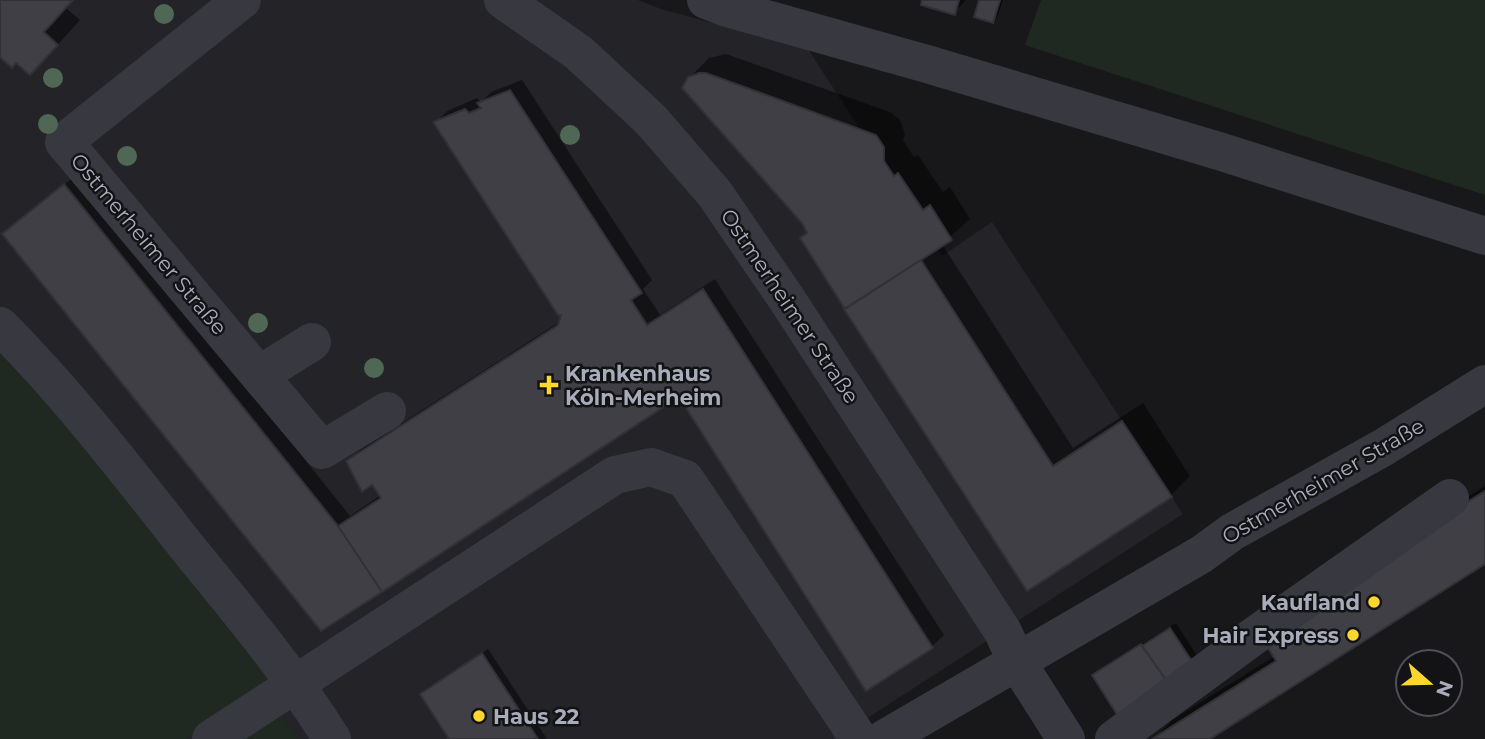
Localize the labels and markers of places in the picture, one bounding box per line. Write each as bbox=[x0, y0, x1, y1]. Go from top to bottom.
place label: Krankenhaus Köln-Merheim bbox=[565, 361, 721, 410]
marker: Krankenhaus Köln-Merheim bbox=[539, 375, 559, 395]
place label: Kaufland bbox=[1261, 590, 1360, 615]
marker: Kaufland bbox=[1366, 594, 1382, 610]
place label: Hair Express bbox=[1202, 623, 1339, 648]
marker: Hair Express bbox=[1345, 627, 1361, 643]
place label: Haus 22 bbox=[493, 704, 579, 729]
marker: Haus 22 bbox=[471, 708, 487, 724]

